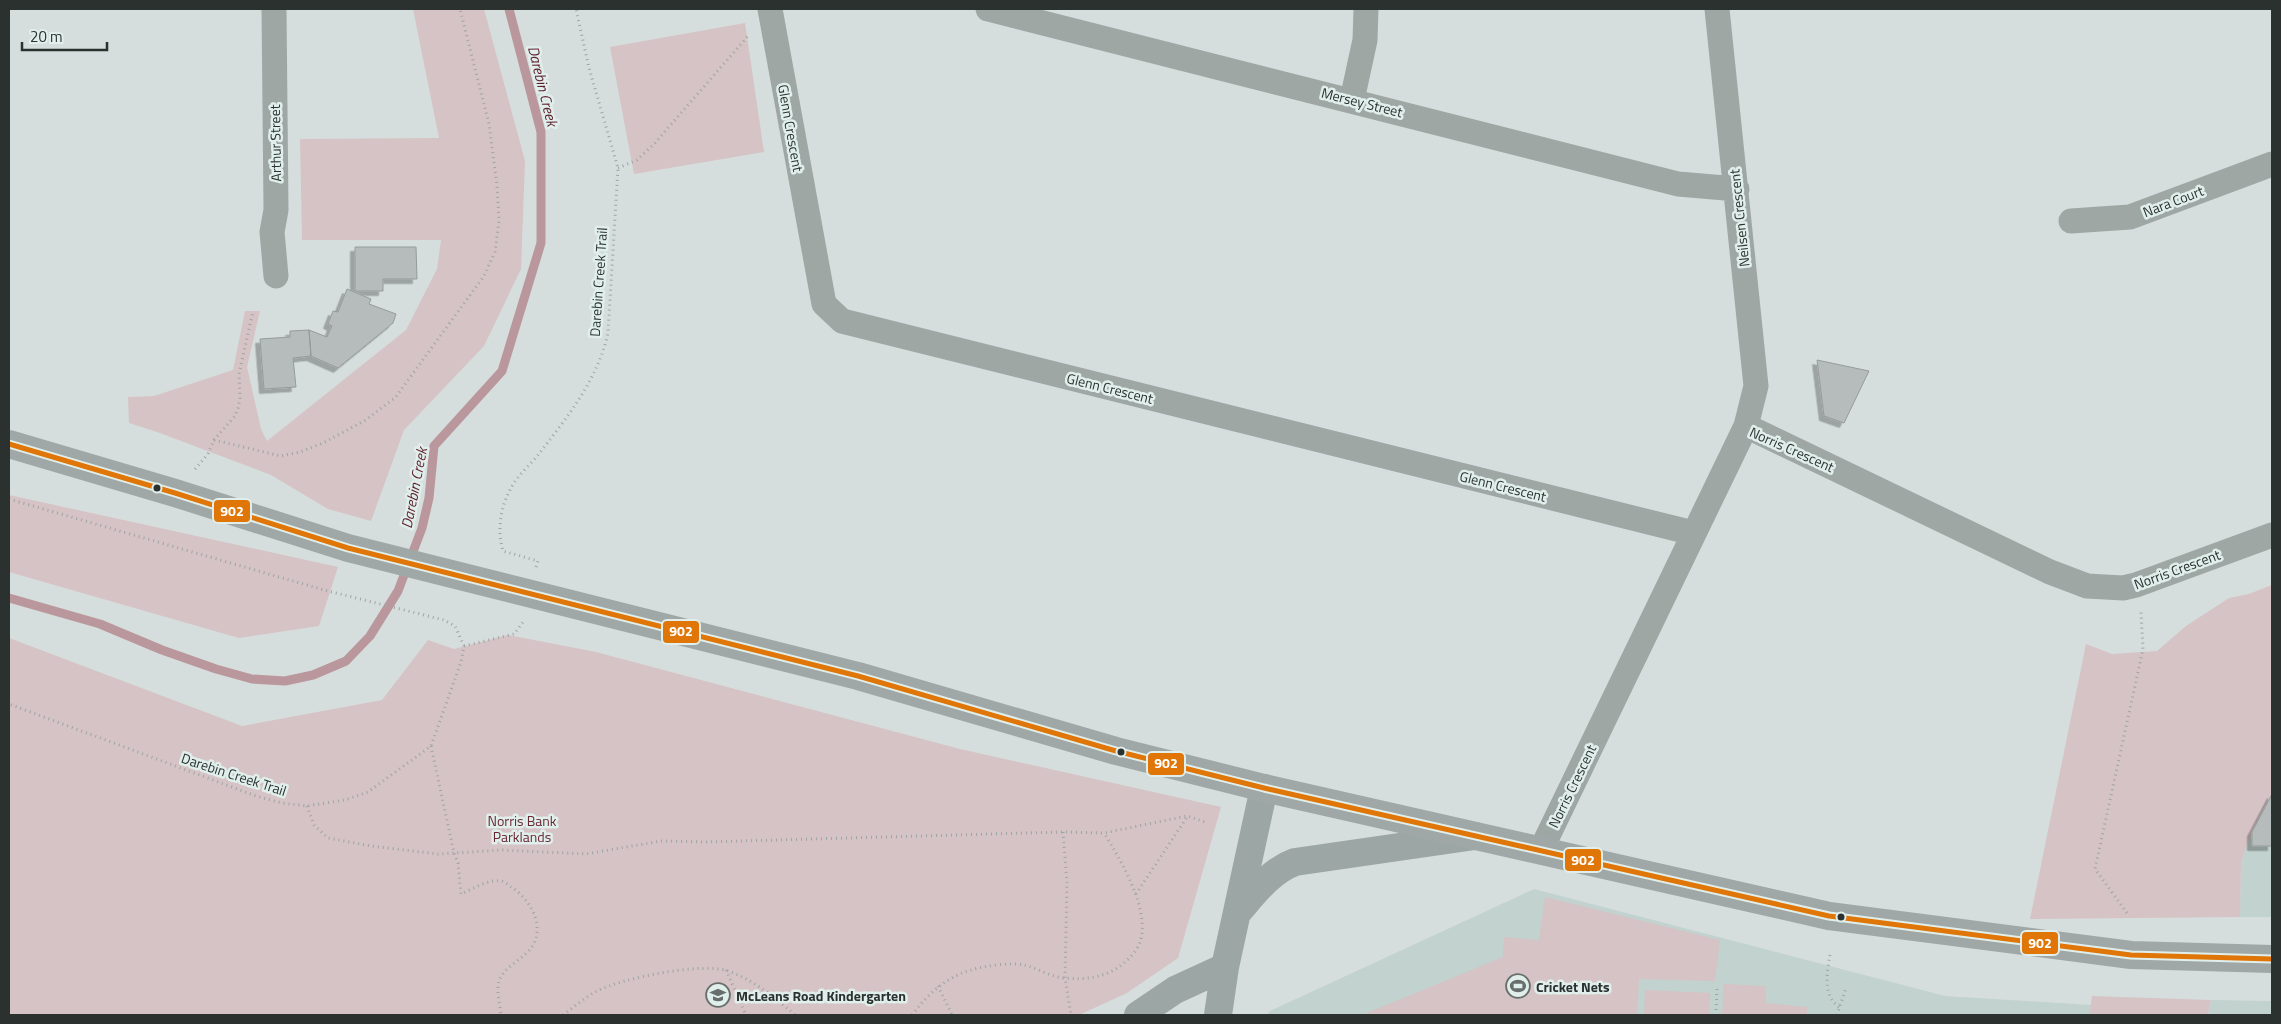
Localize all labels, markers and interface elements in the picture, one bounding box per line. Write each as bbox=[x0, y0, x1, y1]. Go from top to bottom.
scale bar bbox=[22, 20, 108, 52]
text: 20 m bbox=[30, 25, 63, 48]
water label: Darebin Creek bbox=[522, 43, 565, 131]
street label: Mersey Street bbox=[1319, 82, 1405, 122]
street label: Glenn Crescent bbox=[773, 83, 809, 173]
street label: Arthur Street bbox=[264, 104, 286, 182]
street label: Neilsen Crescent bbox=[1723, 168, 1755, 268]
street label: Nara Court bbox=[2140, 180, 2206, 222]
street label: Darebin Creek Trail bbox=[584, 227, 612, 337]
street label: Glenn Crescent bbox=[1065, 367, 1155, 409]
street label: Norris Crescent bbox=[1746, 421, 1838, 477]
water label: Darebin Creek bbox=[395, 443, 434, 530]
street label: Glenn Crescent bbox=[1458, 465, 1548, 507]
unlabelled marker bbox=[152, 483, 162, 493]
line badge: 902 bbox=[213, 499, 251, 523]
text: 902 bbox=[220, 500, 244, 521]
street label: Norris Crescent bbox=[2131, 544, 2223, 594]
line badge: 902 bbox=[662, 620, 700, 644]
text: 902 bbox=[669, 620, 693, 641]
street label: Norris Crescent bbox=[1543, 741, 1601, 831]
street label: Darebin Creek Trail bbox=[179, 747, 289, 801]
unlabelled marker bbox=[1116, 747, 1126, 757]
line badge: 902 bbox=[1147, 752, 1185, 776]
text: 902 bbox=[1154, 752, 1178, 773]
park label: Norris Bank Parklands bbox=[488, 810, 557, 847]
line badge: 902 bbox=[1564, 848, 1602, 872]
text: 902 bbox=[1571, 849, 1595, 870]
unlabelled marker bbox=[1836, 912, 1846, 922]
line badge: 902 bbox=[2021, 931, 2059, 955]
text: 902 bbox=[2028, 932, 2052, 953]
sports icon: Cricket Nets bbox=[1505, 973, 1531, 999]
place label: Cricket Nets bbox=[1536, 976, 1610, 997]
school or university icon: McLeans Road Kindergarten bbox=[705, 982, 731, 1008]
place label: McLeans Road Kindergarten bbox=[736, 985, 906, 1006]

